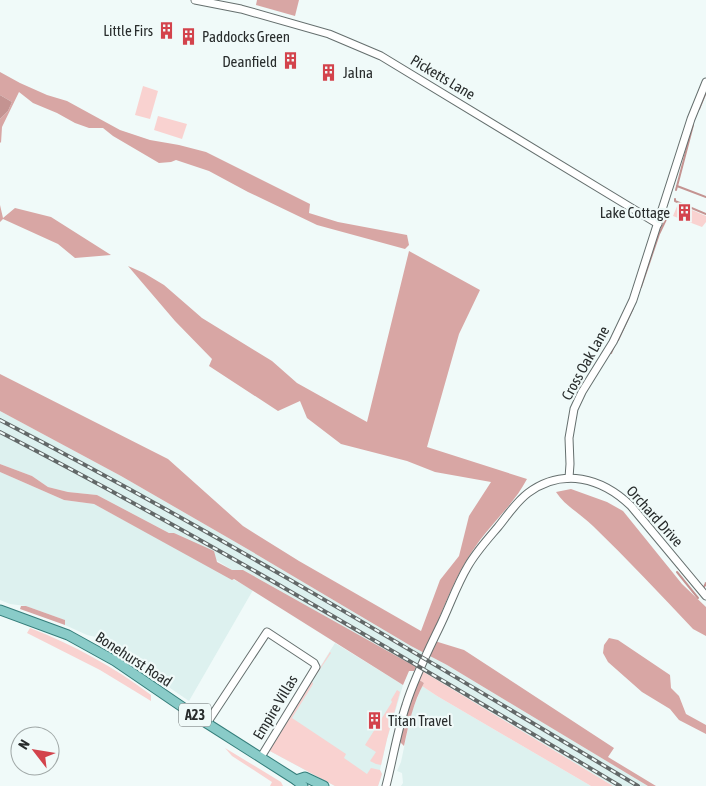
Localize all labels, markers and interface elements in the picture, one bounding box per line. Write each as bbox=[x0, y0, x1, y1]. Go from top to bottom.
building icon: Little Firs bbox=[157, 20, 177, 40]
place label: Little Firs bbox=[103, 22, 153, 39]
building icon: Paddocks Green bbox=[178, 26, 198, 46]
place label: Paddocks Green bbox=[202, 28, 290, 45]
building icon: Deanfield bbox=[281, 51, 301, 71]
street label: Picketts Lane bbox=[408, 51, 478, 103]
place label: Deanfield bbox=[222, 53, 277, 70]
building icon: Jalna bbox=[319, 62, 339, 82]
place label: Jalna bbox=[343, 64, 373, 81]
building icon: Lake Cottage bbox=[674, 202, 694, 222]
place label: Lake Cottage bbox=[600, 204, 670, 221]
street label: Cross Oak Lane bbox=[558, 323, 612, 403]
street label: Orchard Drive bbox=[623, 482, 687, 550]
street label: Bonehurst Road bbox=[93, 628, 175, 690]
street label: Empire Villas bbox=[249, 672, 301, 742]
road number: A23 bbox=[179, 704, 211, 726]
building icon: Titan Travel bbox=[364, 710, 384, 730]
place label: Titan Travel bbox=[388, 712, 452, 729]
north arrow bbox=[10, 726, 60, 776]
text: N bbox=[15, 737, 33, 752]

